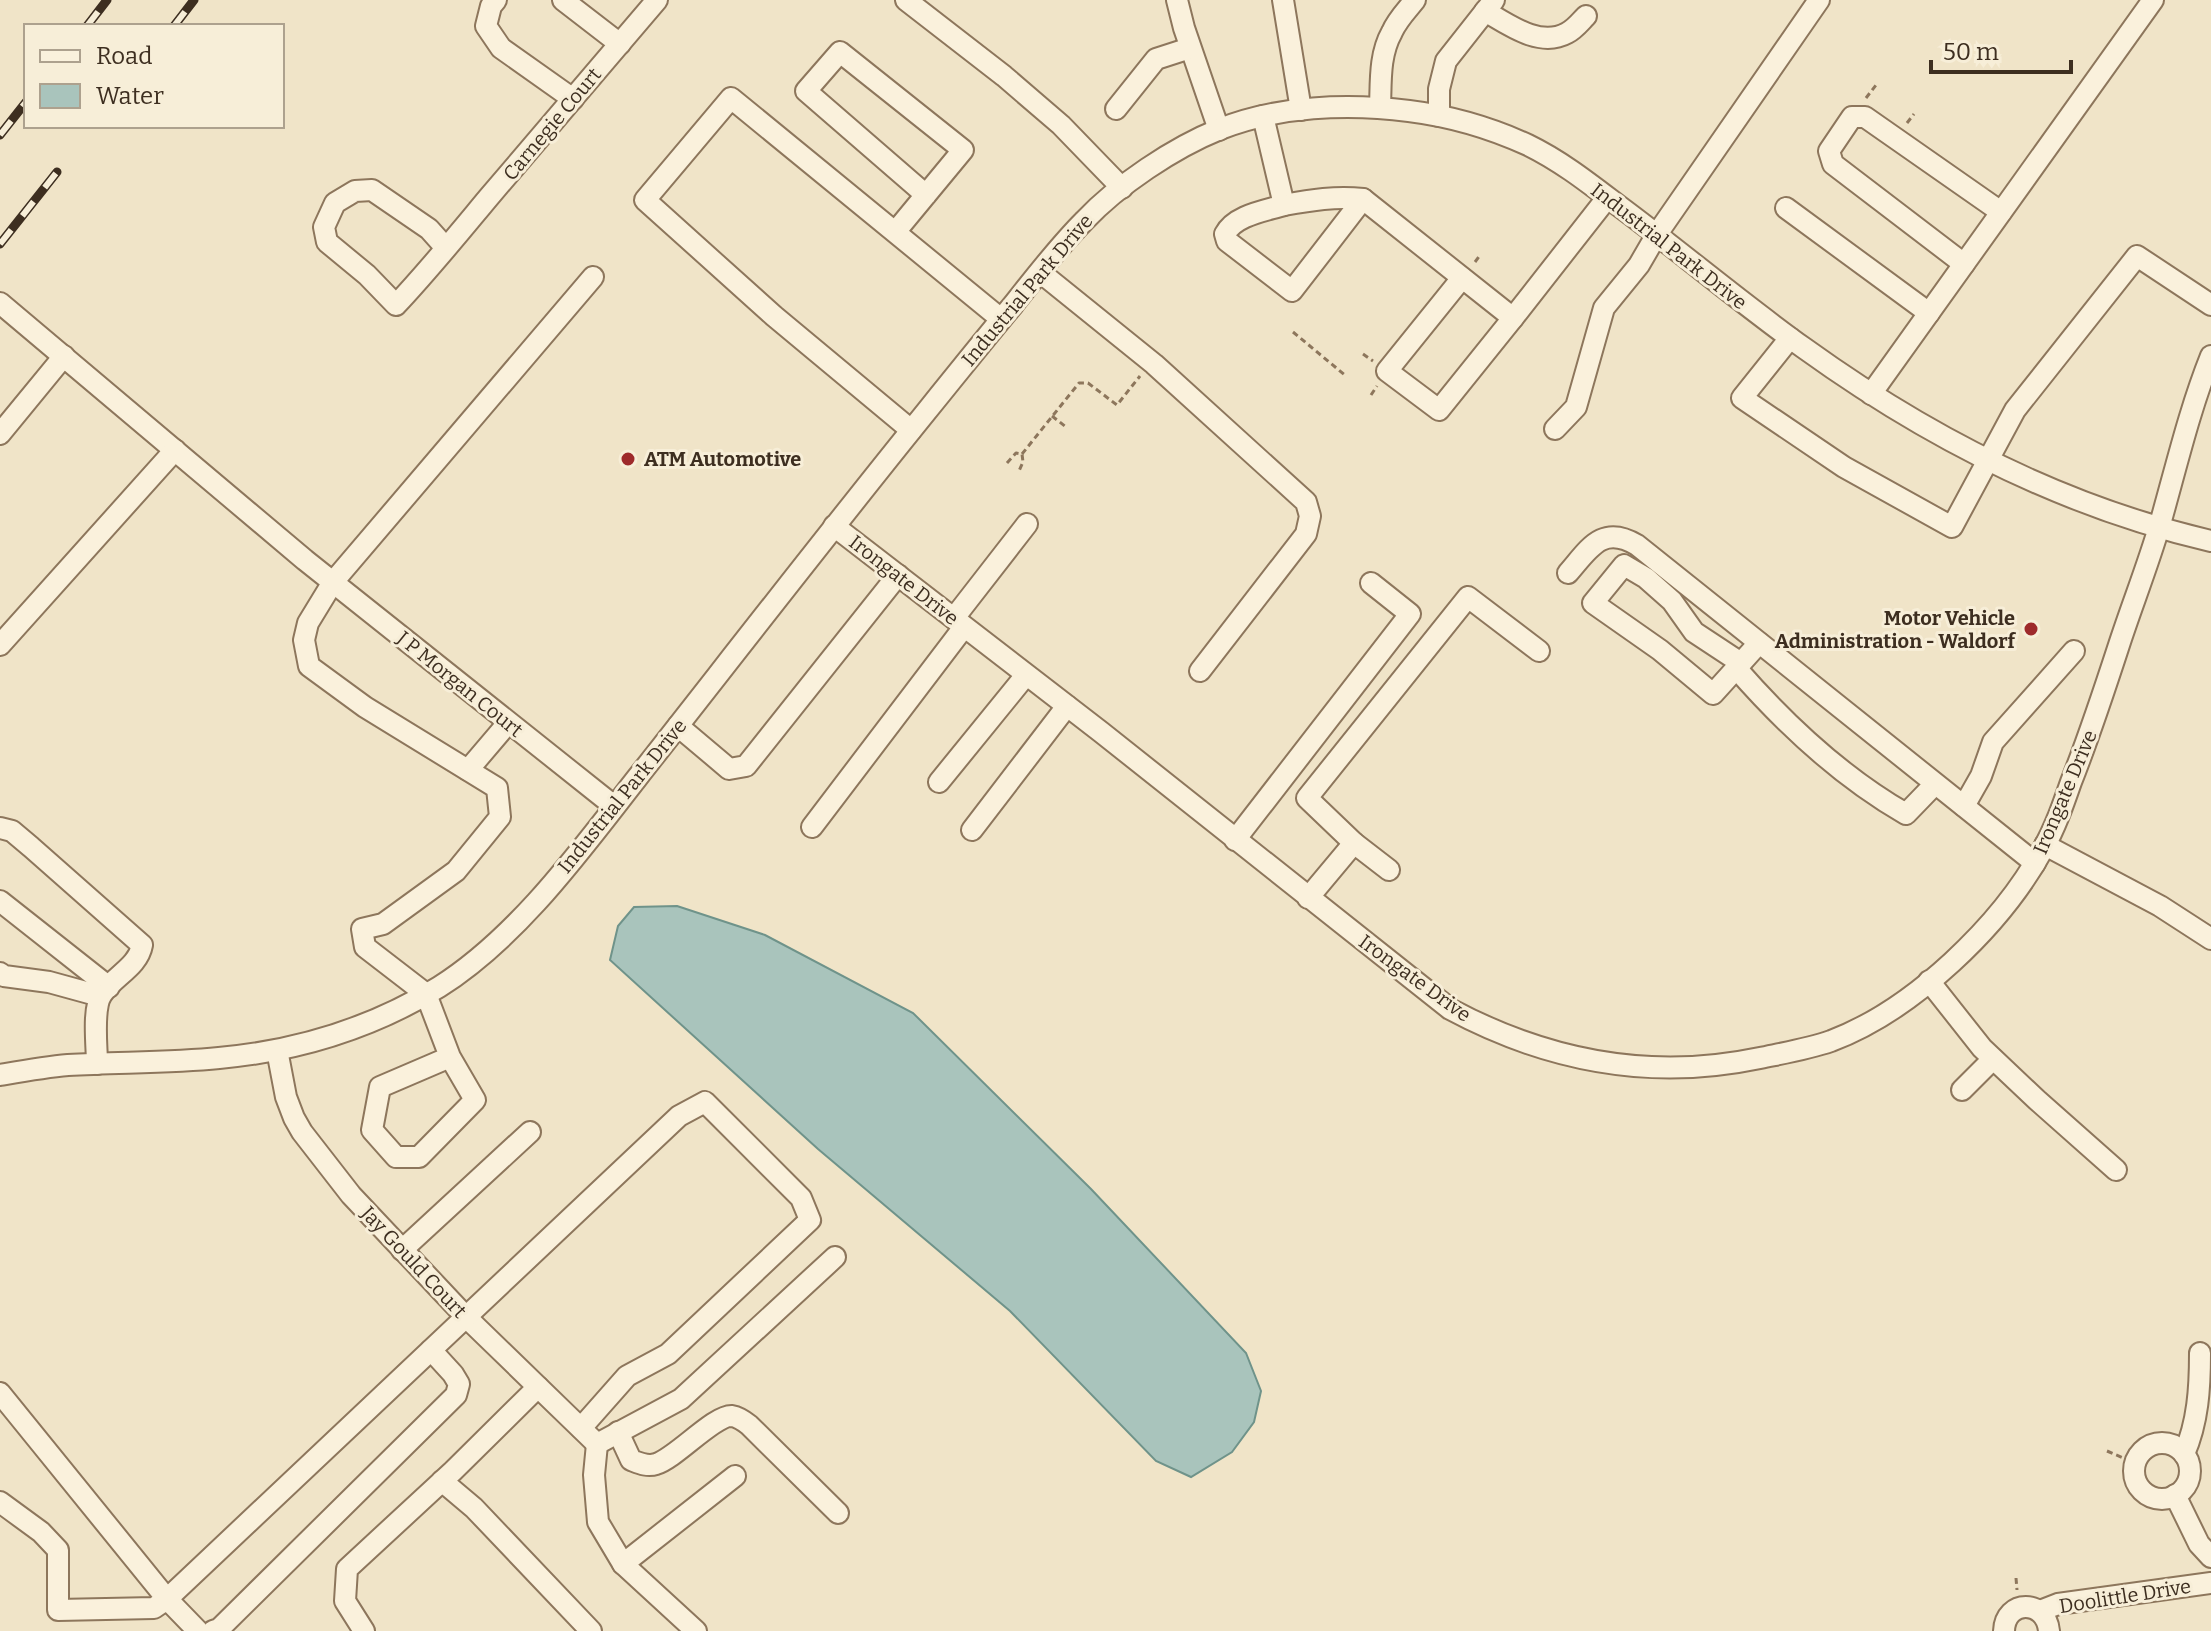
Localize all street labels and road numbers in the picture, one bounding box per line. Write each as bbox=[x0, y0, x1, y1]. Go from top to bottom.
street label: Carnegie Court bbox=[498, 63, 606, 185]
street label: Industrial Park Drive bbox=[1586, 178, 1752, 314]
street label: Industrial Park Drive bbox=[956, 209, 1098, 371]
street label: Irongate Drive bbox=[844, 530, 964, 630]
street label: J P Morgan Court bbox=[391, 625, 528, 742]
street label: Industrial Park Drive bbox=[553, 714, 691, 878]
street label: Irongate Drive bbox=[2028, 726, 2102, 858]
street label: Irongate Drive bbox=[1354, 929, 1476, 1027]
street label: Jay Gould Court bbox=[356, 1201, 472, 1323]
street label: Doolittle Drive bbox=[2057, 1574, 2193, 1618]

